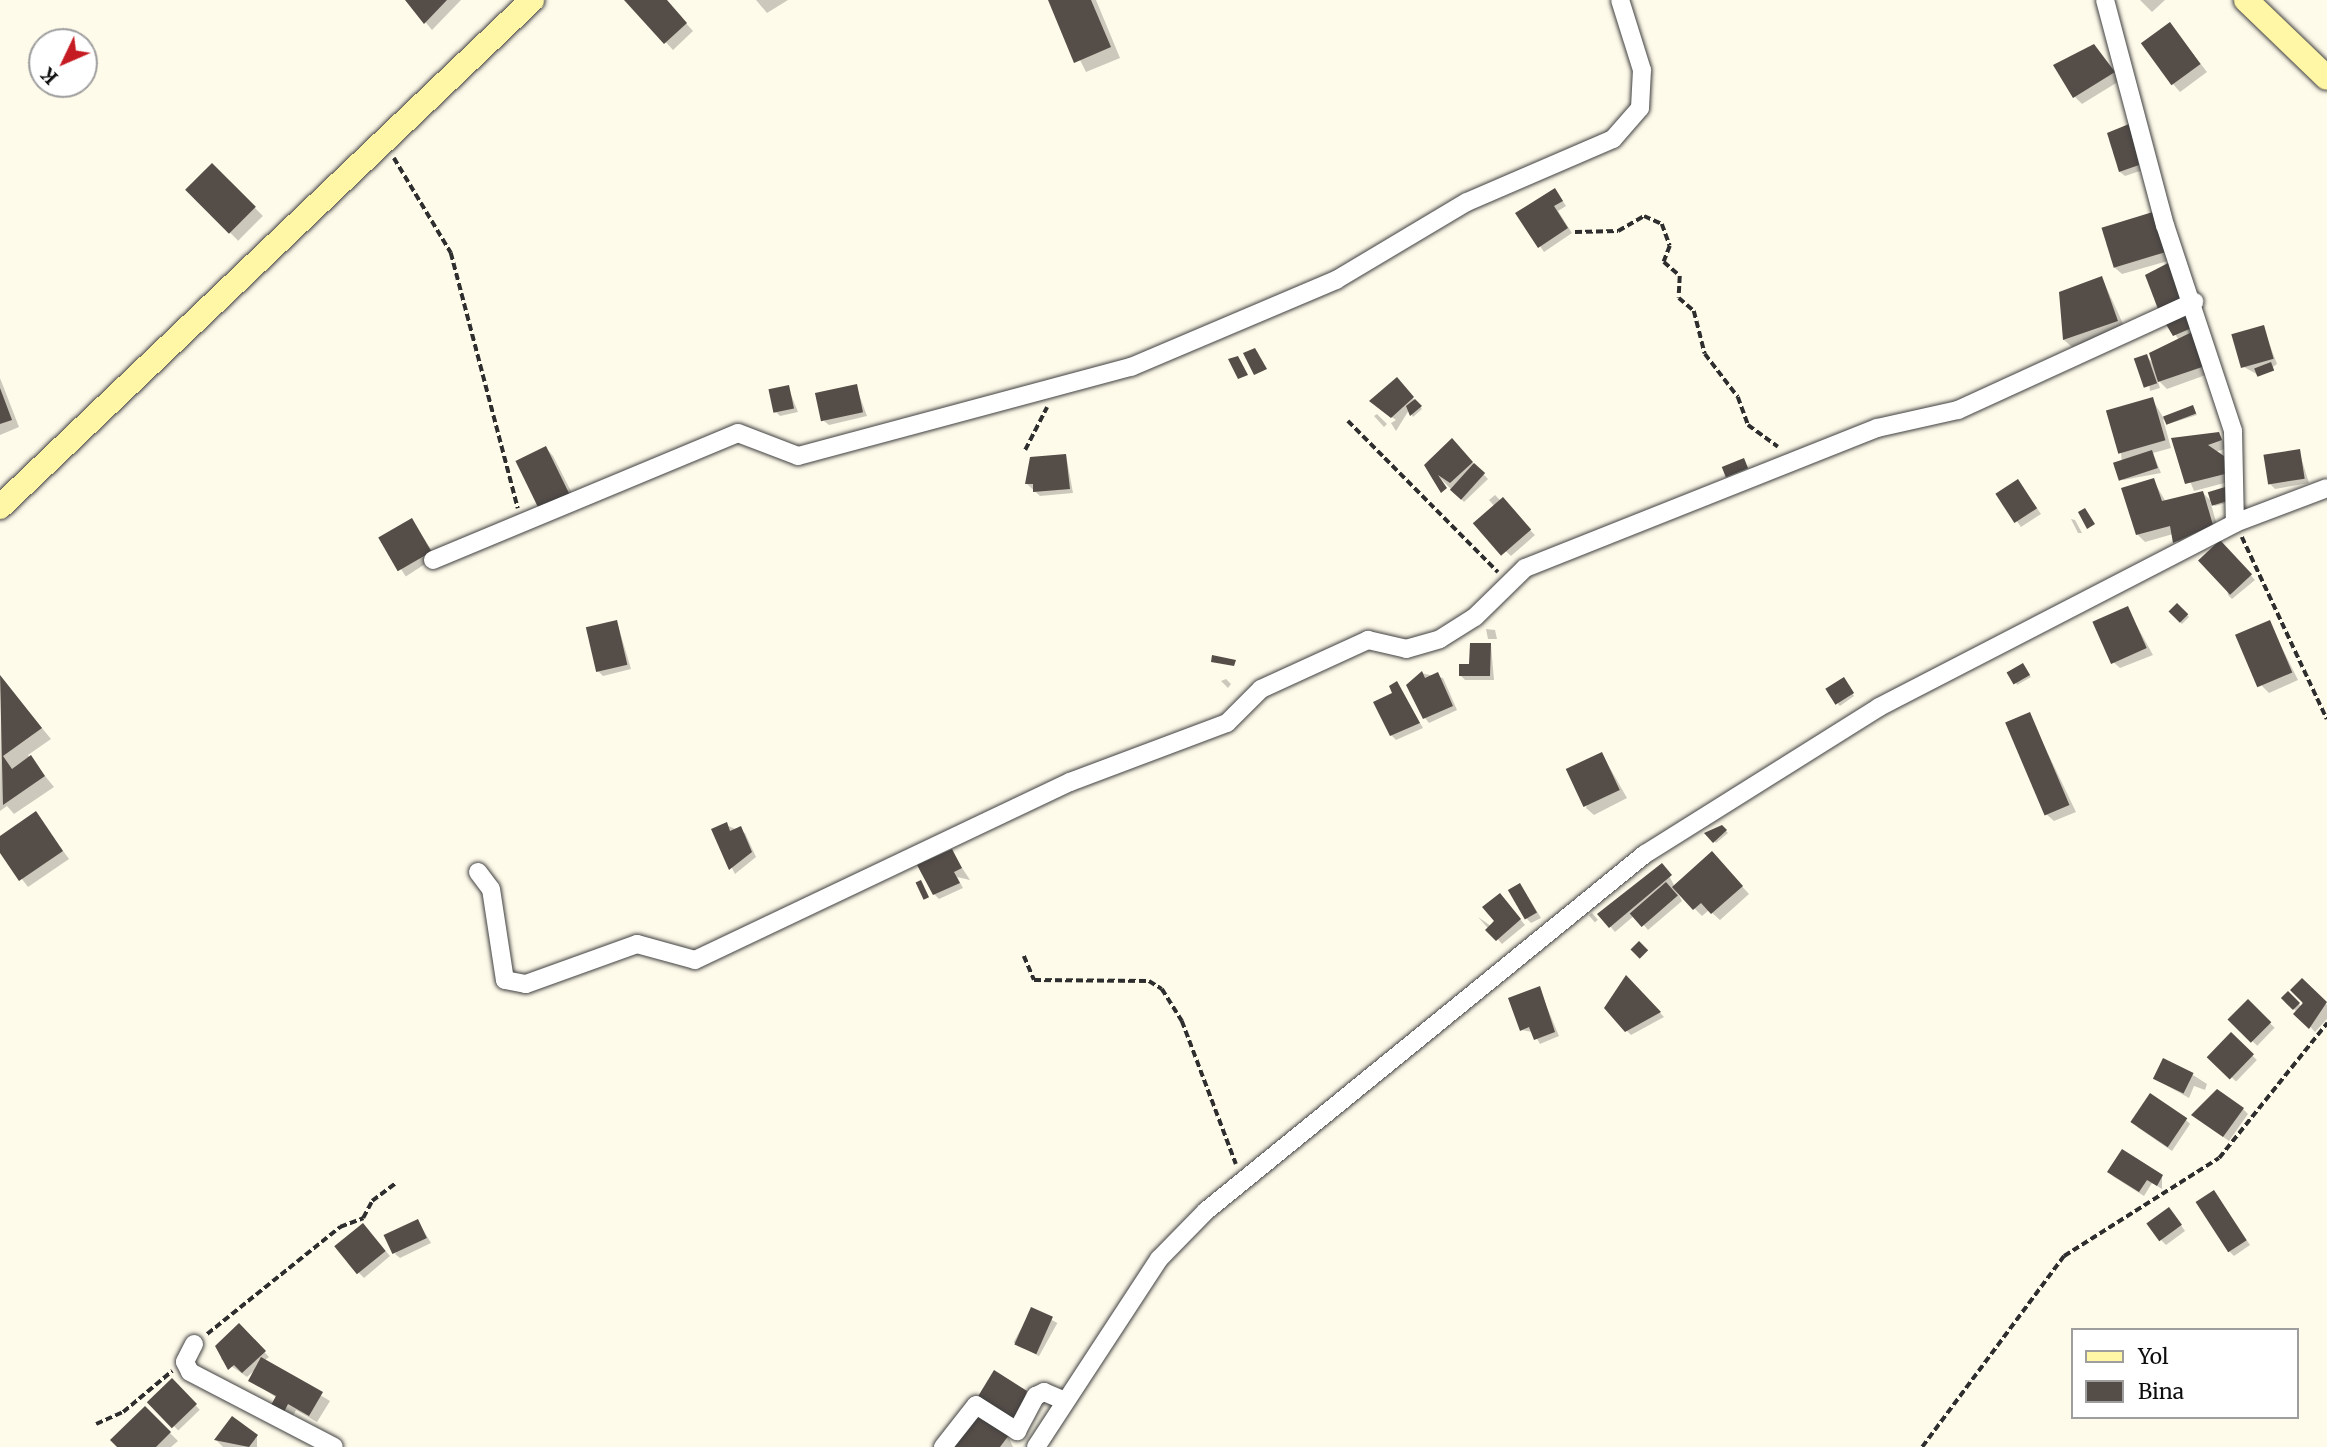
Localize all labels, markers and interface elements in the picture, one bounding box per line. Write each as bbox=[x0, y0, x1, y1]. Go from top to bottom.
north arrow bbox=[28, 28, 98, 98]
text: K bbox=[36, 63, 63, 90]
legend bbox=[2072, 1328, 2299, 1419]
text: Yol bbox=[2138, 1343, 2168, 1370]
text: Bina bbox=[2138, 1378, 2184, 1405]

